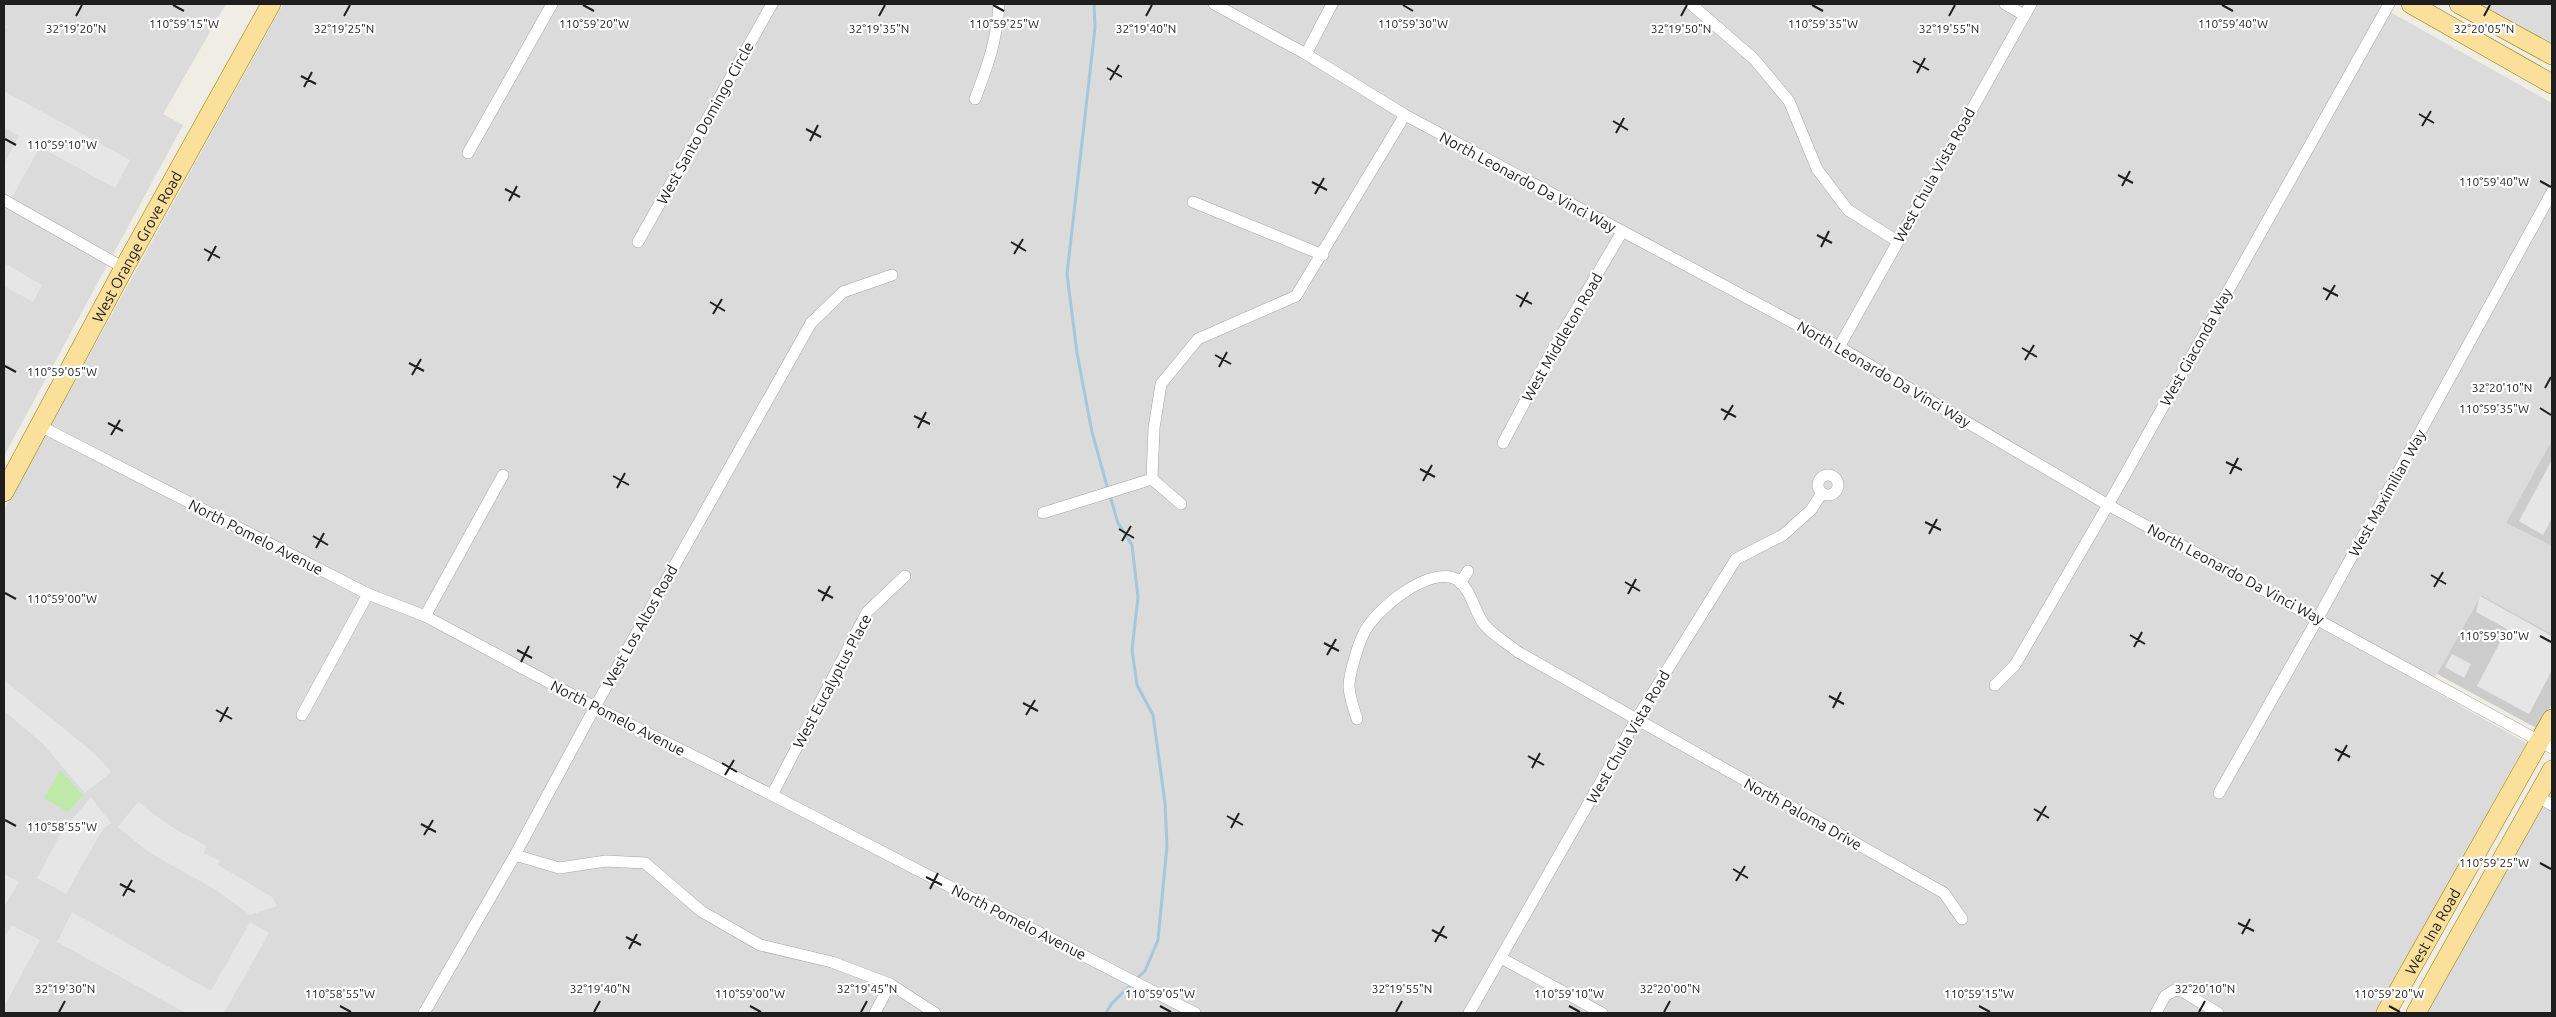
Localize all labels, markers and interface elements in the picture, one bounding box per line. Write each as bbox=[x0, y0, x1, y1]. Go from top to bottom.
text: 110°59'15"W bbox=[149, 17, 219, 30]
text: 110°59'20"W bbox=[559, 17, 629, 30]
text: 110°59'25"W bbox=[969, 17, 1039, 30]
text: 110°59'30"W bbox=[1378, 17, 1448, 30]
text: 110°59'35"W bbox=[1788, 17, 1858, 30]
text: 110°59'40"W bbox=[2198, 17, 2268, 30]
text: 32°19'20"N bbox=[46, 22, 106, 35]
text: 32°19'25"N bbox=[314, 22, 374, 35]
text: 32°19'35"N bbox=[849, 22, 909, 35]
text: 32°19'40"N bbox=[1116, 22, 1176, 35]
text: 32°19'50"N bbox=[1651, 22, 1711, 35]
text: 32°19'55"N bbox=[1919, 22, 1979, 35]
text: 32°20'05"N bbox=[2454, 22, 2514, 35]
street label: West Santo Domingo Circle bbox=[653, 39, 757, 207]
street label: West Chula Vista Road bbox=[1890, 105, 1978, 245]
street label: North Leonardo Da Vinci Way bbox=[1437, 128, 1619, 236]
text: 110°59'10"W bbox=[27, 138, 97, 151]
street label: West Orange Grove Road bbox=[88, 168, 185, 325]
text: 110°59'40"W bbox=[2459, 175, 2529, 188]
street label: West Middleton Road bbox=[1518, 270, 1606, 404]
street label: West Giaconda Way bbox=[2157, 285, 2235, 409]
street label: North Leonardo Da Vinci Way bbox=[1794, 317, 1974, 431]
text: 110°59'05"W bbox=[27, 365, 97, 378]
text: 32°20'10"N bbox=[2472, 381, 2532, 394]
text: 110°59'35"W bbox=[2459, 402, 2529, 415]
street label: West Maximilian Way bbox=[2345, 427, 2429, 559]
street label: North Pomelo Avenue bbox=[186, 496, 326, 578]
street label: North Leonardo Da Vinci Way bbox=[2145, 520, 2327, 628]
street label: West Los Altos Road bbox=[599, 562, 681, 690]
text: 110°59'00"W bbox=[27, 592, 97, 605]
street label: West Eucalyptus Place bbox=[789, 611, 875, 751]
text: 110°59'30"W bbox=[2459, 629, 2529, 642]
street label: West Chula Vista Road bbox=[1583, 667, 1673, 807]
street label: North Pomelo Avenue bbox=[548, 677, 688, 759]
street label: North Paloma Drive bbox=[1741, 775, 1865, 853]
text: 110°58'55"W bbox=[27, 820, 97, 833]
text: 110°59'25"W bbox=[2459, 856, 2529, 869]
street label: North Pomelo Avenue bbox=[949, 881, 1089, 963]
street label: West Ina Road bbox=[2401, 885, 2463, 977]
text: 32°19'30"N bbox=[35, 982, 95, 995]
text: 32°19'40"N bbox=[570, 982, 630, 995]
text: 32°19'45"N bbox=[837, 982, 897, 995]
text: 32°19'55"N bbox=[1372, 982, 1432, 995]
text: 32°20'00"N bbox=[1640, 982, 1700, 995]
text: 32°20'10"N bbox=[2175, 982, 2235, 995]
text: 110°58'55"W bbox=[305, 987, 375, 1000]
text: 110°59'00"W bbox=[715, 987, 785, 1000]
text: 110°59'05"W bbox=[1125, 987, 1195, 1000]
text: 110°59'10"W bbox=[1534, 987, 1604, 1000]
text: 110°59'15"W bbox=[1944, 987, 2014, 1000]
text: 110°59'20"W bbox=[2354, 987, 2424, 1000]

